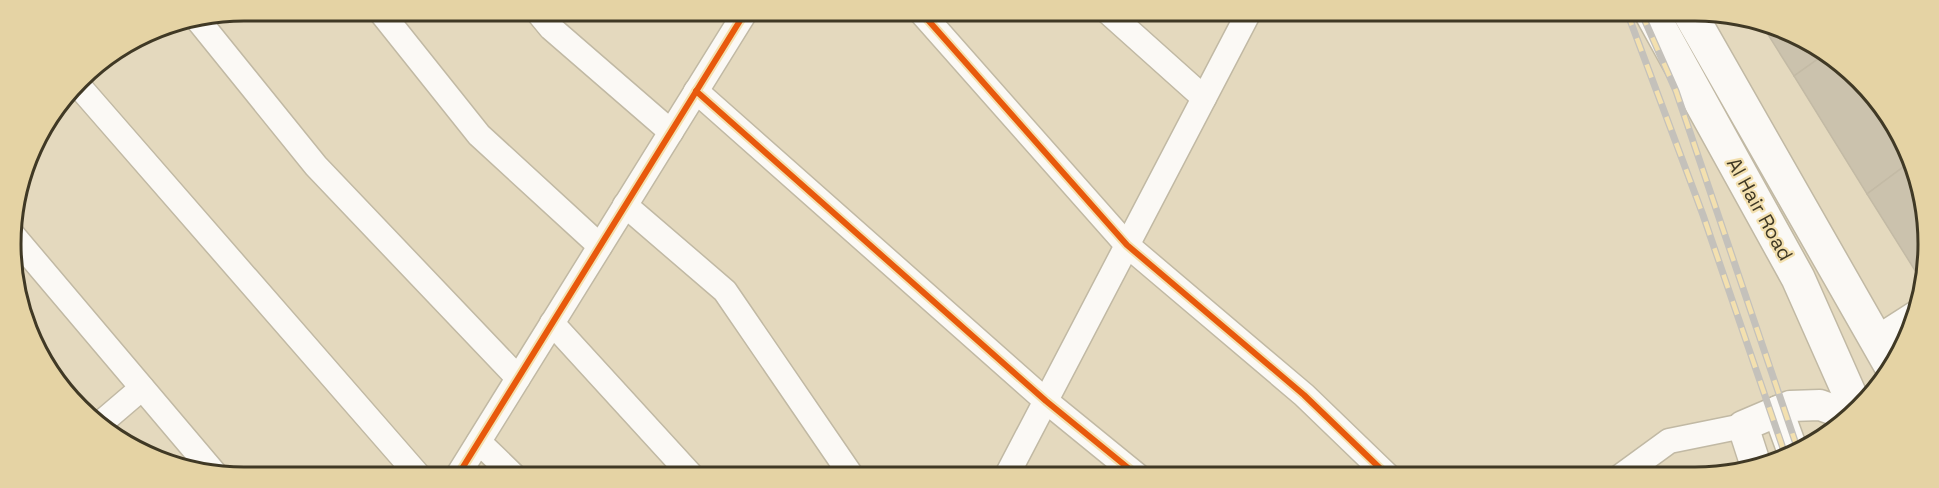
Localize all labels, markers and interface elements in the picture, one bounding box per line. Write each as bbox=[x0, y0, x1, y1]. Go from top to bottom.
street label: Al Hair Road bbox=[1721, 153, 1799, 265]

